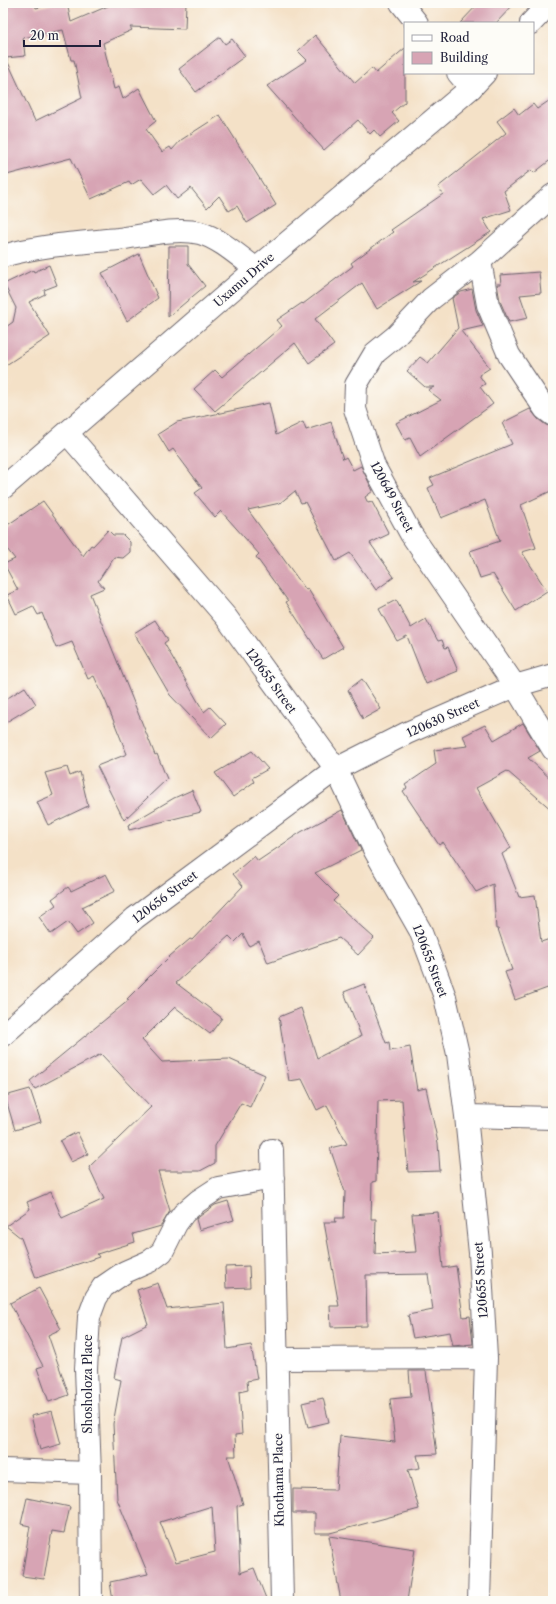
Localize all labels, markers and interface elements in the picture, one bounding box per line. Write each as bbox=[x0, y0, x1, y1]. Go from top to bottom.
scale bar bbox=[24, 22, 100, 48]
legend bbox=[404, 22, 534, 74]
text: 20 m bbox=[30, 28, 59, 43]
text: Road bbox=[440, 30, 470, 45]
text: Building bbox=[440, 50, 488, 65]
street label: Uxamu Drive bbox=[210, 249, 277, 310]
street label: 120649 Street bbox=[368, 459, 418, 535]
street label: 120655 Street bbox=[243, 645, 300, 717]
street label: 120630 Street bbox=[404, 695, 482, 740]
street label: 120656 Street bbox=[129, 867, 201, 926]
street label: 120655 Street bbox=[410, 922, 452, 1000]
street label: 120655 Street bbox=[470, 1240, 491, 1319]
street label: Shosholoza Place bbox=[80, 1334, 95, 1434]
street label: Khothama Place bbox=[270, 1433, 287, 1527]

